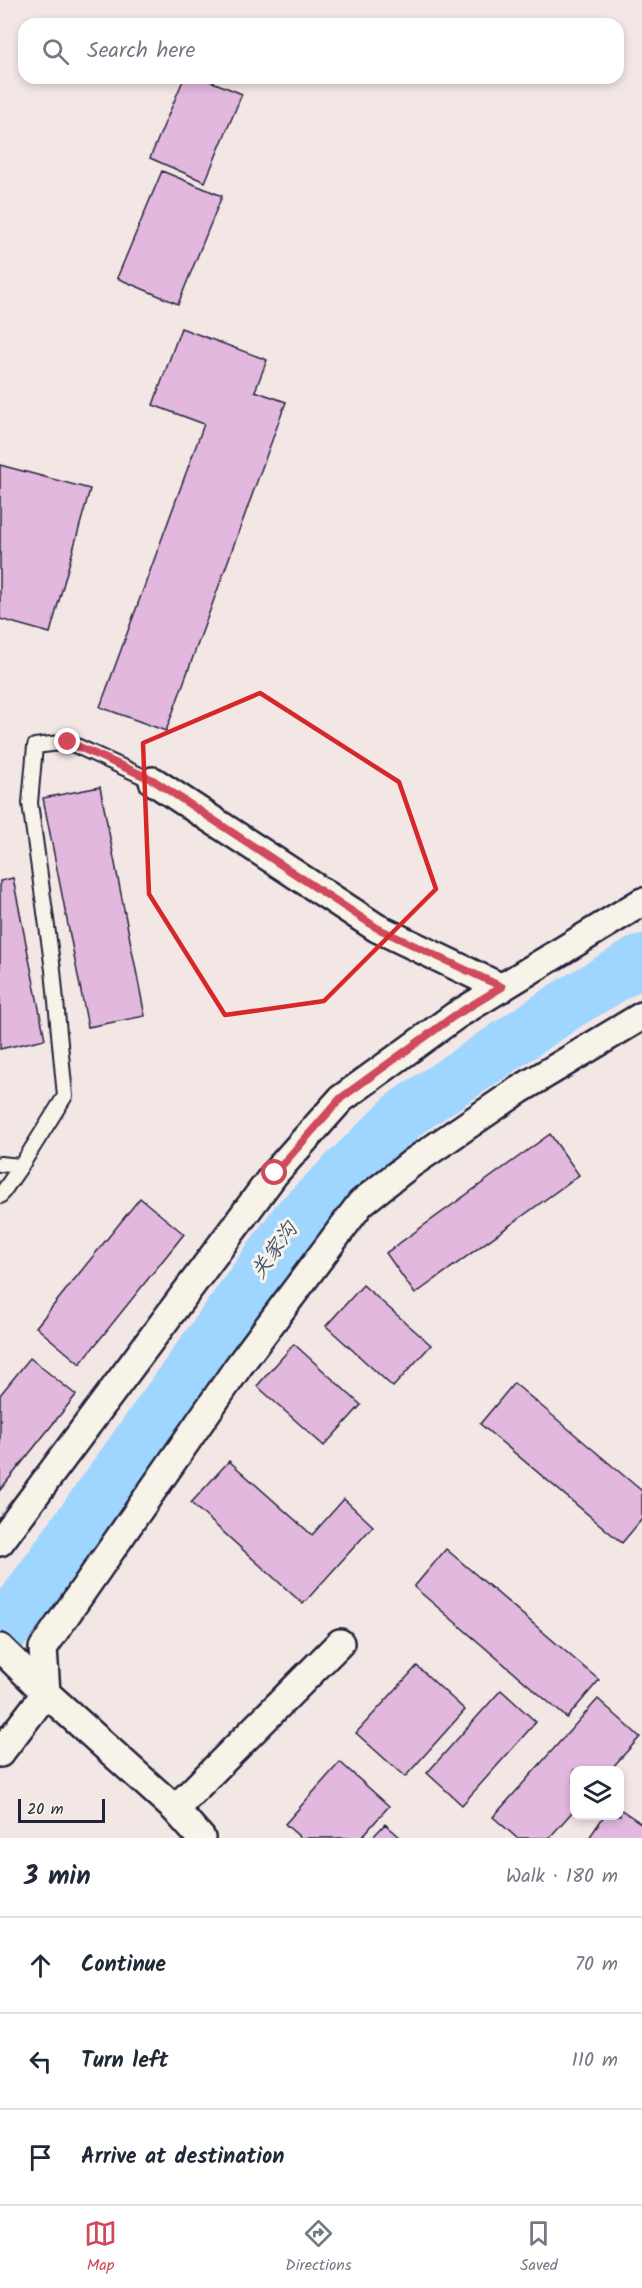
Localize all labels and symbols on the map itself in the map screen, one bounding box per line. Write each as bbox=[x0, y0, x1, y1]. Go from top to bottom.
route end bbox=[54, 728, 80, 754]
route start bbox=[261, 1159, 287, 1185]
water label: 关家沟 bbox=[243, 1214, 308, 1286]
scale bar bbox=[18, 1796, 105, 1824]

